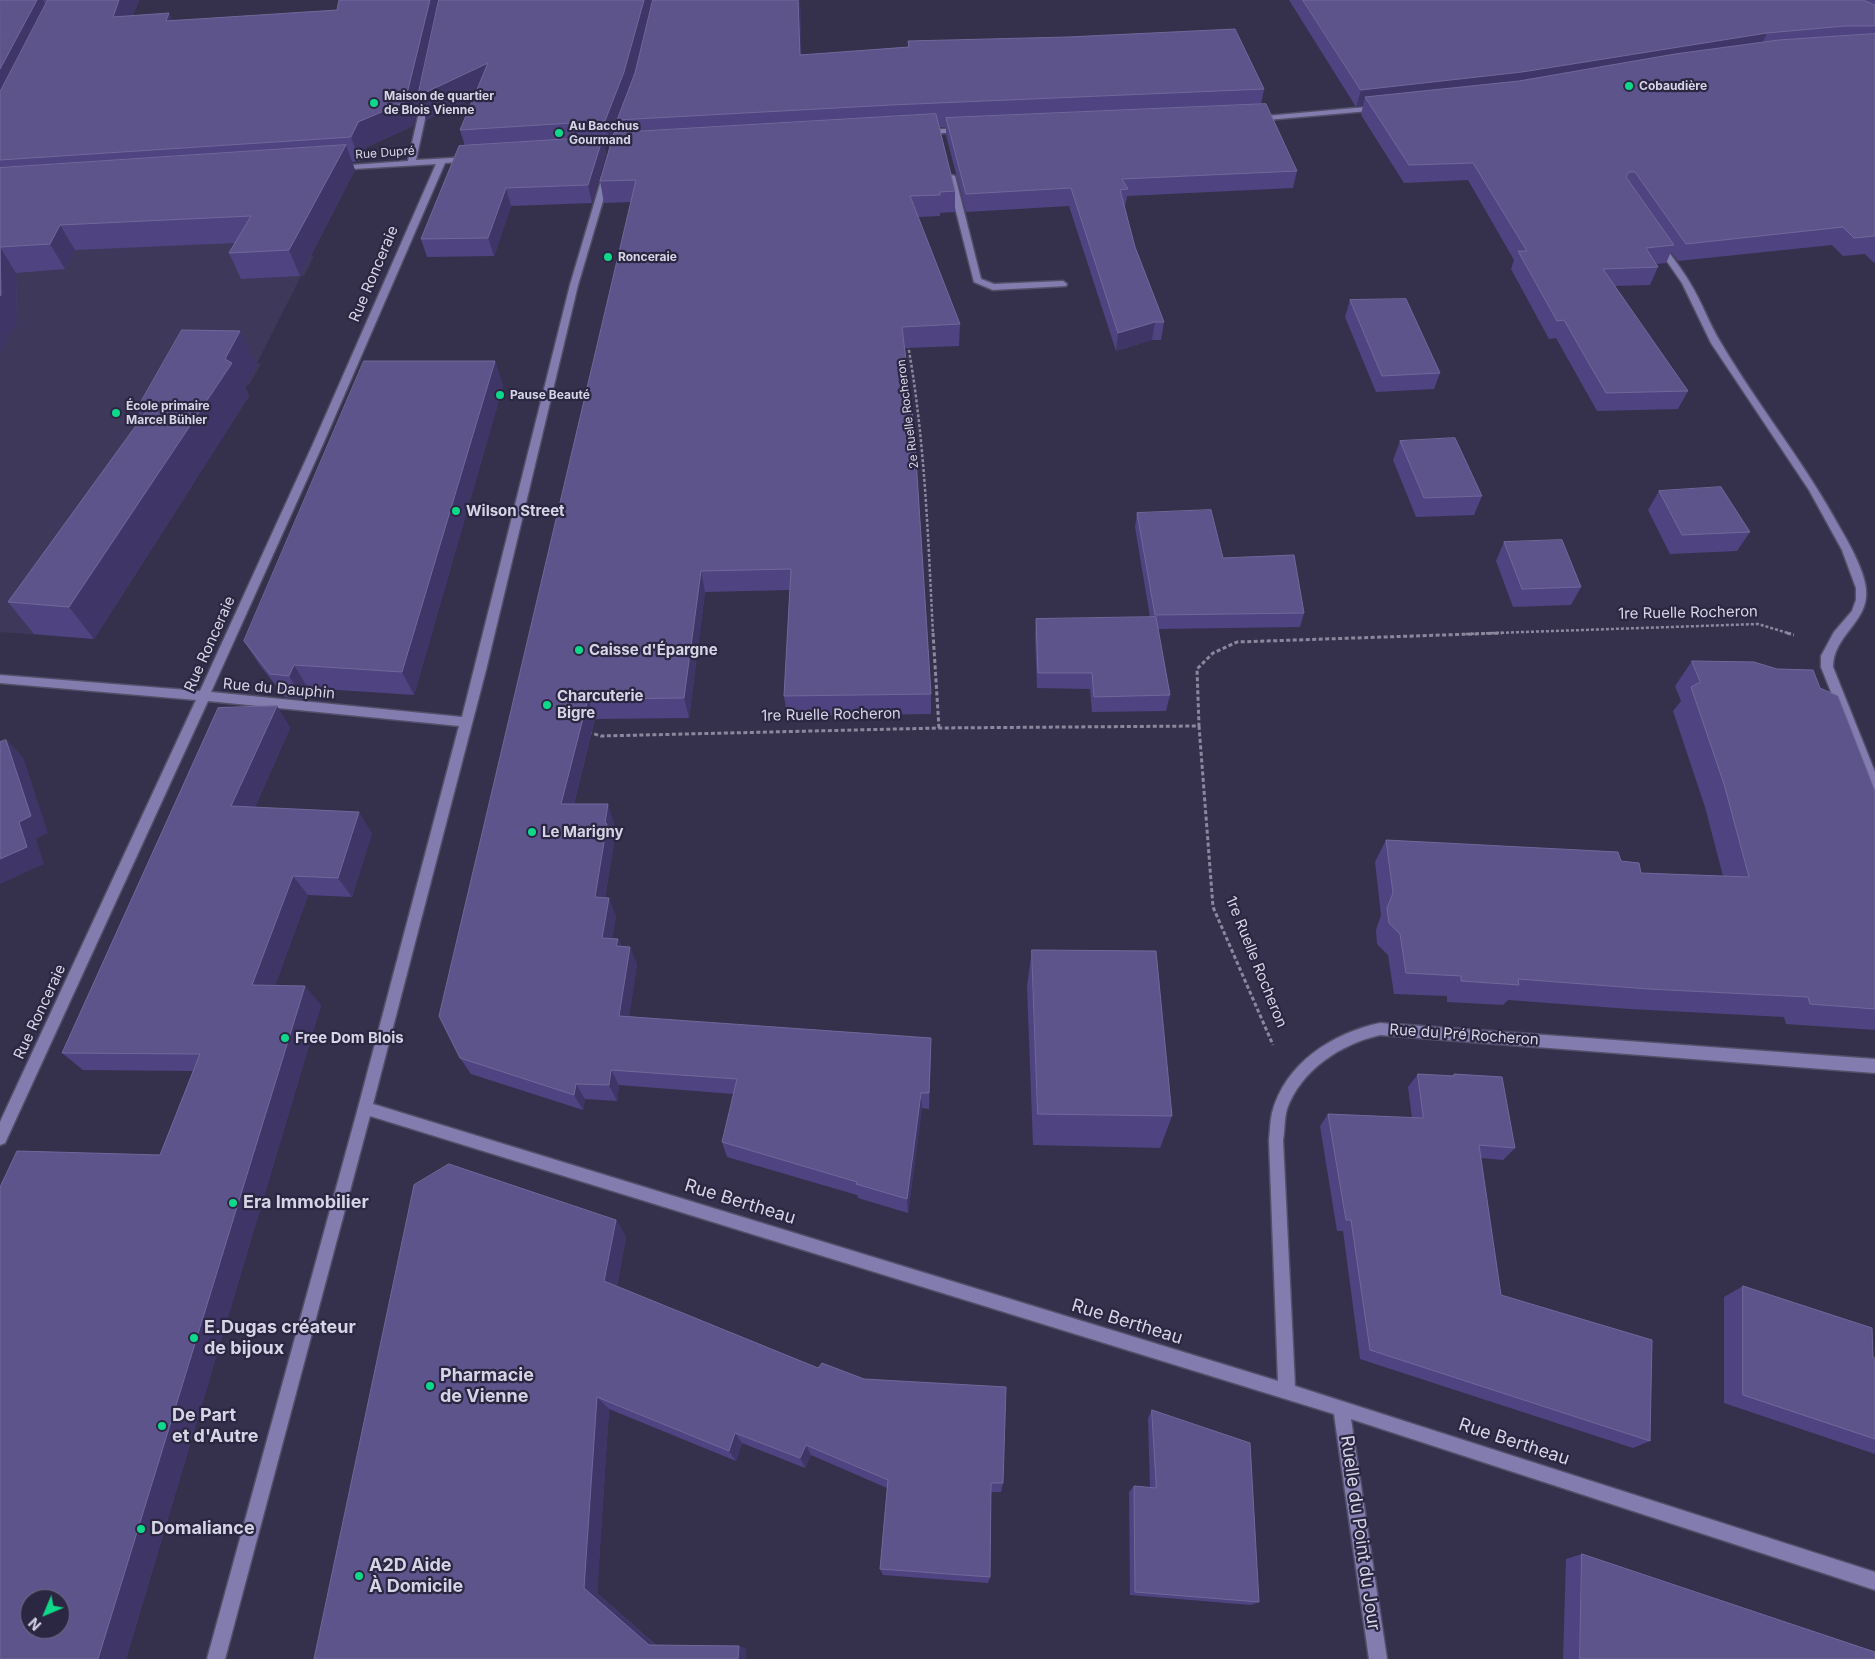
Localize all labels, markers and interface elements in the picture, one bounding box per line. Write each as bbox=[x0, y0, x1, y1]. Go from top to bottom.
place label: Cobaudière bbox=[1639, 79, 1707, 93]
marker: Cobaudière bbox=[1623, 80, 1635, 92]
place label: Maison de quartier de Blois Vienne bbox=[384, 89, 494, 117]
marker: Maison de quartier de Blois Vienne bbox=[368, 97, 380, 109]
place label: Au Bacchus Gourmand bbox=[569, 119, 639, 147]
marker: Au Bacchus Gourmand bbox=[553, 127, 565, 139]
street label: Rue Dupré bbox=[355, 144, 415, 162]
street label: Rue Ronceraie bbox=[346, 223, 402, 325]
place label: Ronceraie bbox=[618, 250, 677, 264]
marker: Ronceraie bbox=[602, 251, 614, 263]
street label: 2e Ruelle Rocheron bbox=[894, 359, 922, 469]
place label: Pause Beauté bbox=[510, 388, 590, 402]
marker: Pause Beauté bbox=[494, 389, 506, 401]
place label: École primaire Marcel Bühler bbox=[126, 399, 210, 427]
marker: École primaire Marcel Bühler bbox=[110, 407, 122, 419]
place label: Wilson Street bbox=[466, 502, 565, 520]
marker: Wilson Street bbox=[450, 505, 462, 517]
street label: Rue Ronceraie bbox=[181, 594, 239, 694]
street label: 1re Ruelle Rocheron bbox=[1618, 603, 1758, 623]
place label: Caisse d'Épargne bbox=[589, 641, 718, 659]
marker: Caisse d'Épargne bbox=[573, 644, 585, 656]
street label: Rue du Dauphin bbox=[222, 675, 336, 703]
place label: Charcuterie Bigre bbox=[557, 687, 644, 722]
marker: Charcuterie Bigre bbox=[541, 699, 553, 711]
street label: 1re Ruelle Rocheron bbox=[761, 705, 901, 725]
place label: Le Marigny bbox=[542, 823, 624, 841]
marker: Le Marigny bbox=[526, 826, 538, 838]
street label: 1re Ruelle Rocheron bbox=[1221, 894, 1291, 1030]
street label: Rue Ronceraie bbox=[10, 962, 70, 1062]
street label: Rue du Pré Rocheron bbox=[1389, 1021, 1539, 1049]
place label: Free Dom Blois bbox=[295, 1029, 404, 1047]
marker: Free Dom Blois bbox=[279, 1032, 291, 1044]
street label: Rue Bertheau bbox=[682, 1175, 798, 1229]
place label: Era Immobilier bbox=[243, 1192, 369, 1214]
marker: Era Immobilier bbox=[227, 1197, 239, 1209]
street label: Rue Bertheau bbox=[1069, 1295, 1185, 1349]
place label: E.Dugas créateur de bijoux bbox=[204, 1317, 356, 1360]
marker: E.Dugas créateur de bijoux bbox=[188, 1332, 200, 1344]
place label: Pharmacie de Vienne bbox=[440, 1365, 534, 1408]
marker: Pharmacie de Vienne bbox=[424, 1380, 436, 1392]
place label: De Part et d'Autre bbox=[172, 1405, 258, 1448]
street label: Rue Bertheau bbox=[1456, 1414, 1572, 1470]
marker: De Part et d'Autre bbox=[156, 1420, 168, 1432]
street label: Ruelle du Point du Jour bbox=[1336, 1434, 1384, 1632]
place label: Domaliance bbox=[151, 1518, 255, 1540]
marker: Domaliance bbox=[135, 1523, 147, 1535]
place label: A2D Aide À Domicile bbox=[369, 1555, 463, 1598]
marker: A2D Aide À Domicile bbox=[353, 1570, 365, 1582]
north arrow bbox=[20, 1589, 70, 1639]
text: N bbox=[25, 1614, 45, 1634]

